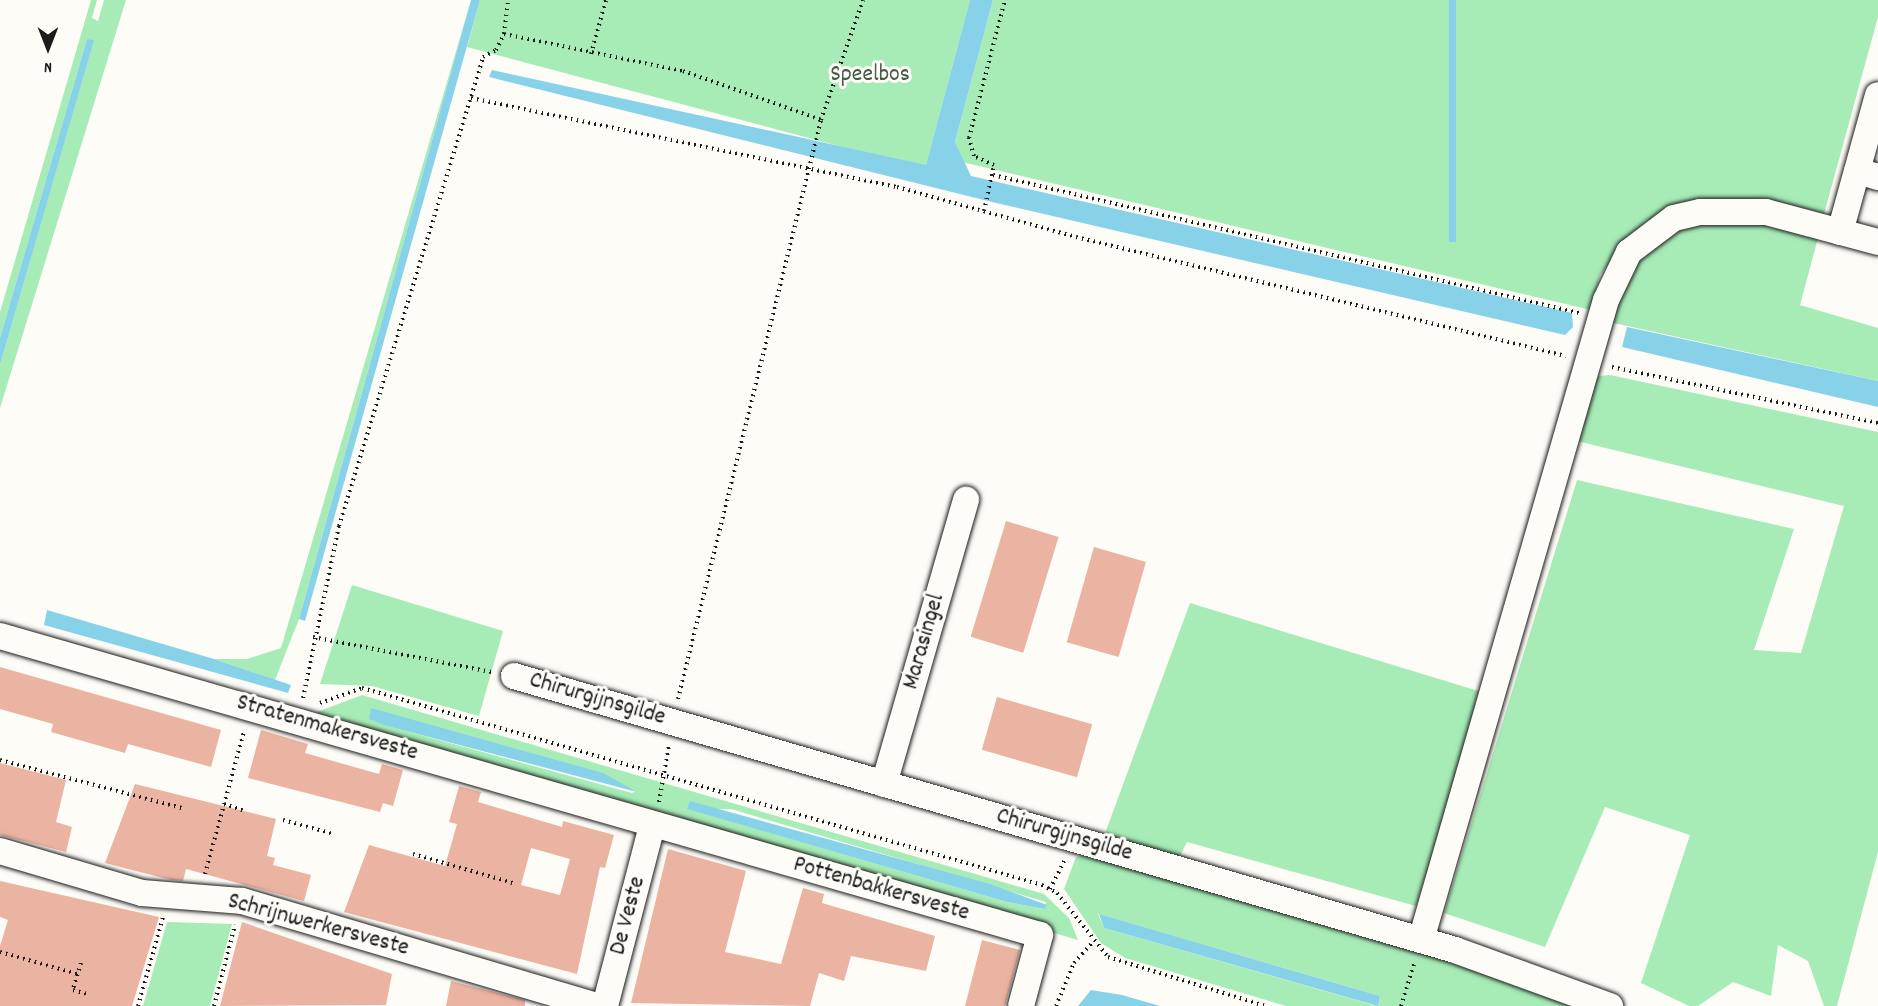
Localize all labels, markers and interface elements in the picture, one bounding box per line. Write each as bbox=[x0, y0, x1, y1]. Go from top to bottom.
north arrow bbox=[18, 18, 78, 78]
text: N bbox=[44, 55, 52, 78]
park label: Speelbos bbox=[830, 62, 910, 90]
street label: Marasingel bbox=[898, 591, 952, 693]
street label: Chirurgijnsgilde bbox=[526, 667, 668, 733]
street label: Stratenmakersveste bbox=[233, 689, 421, 769]
street label: Chirurgijnsgilde bbox=[993, 803, 1135, 869]
street label: Pottenbakkersveste bbox=[790, 851, 972, 929]
street label: De Veste bbox=[605, 874, 653, 958]
street label: Schrijnwerkersveste bbox=[224, 888, 412, 964]

